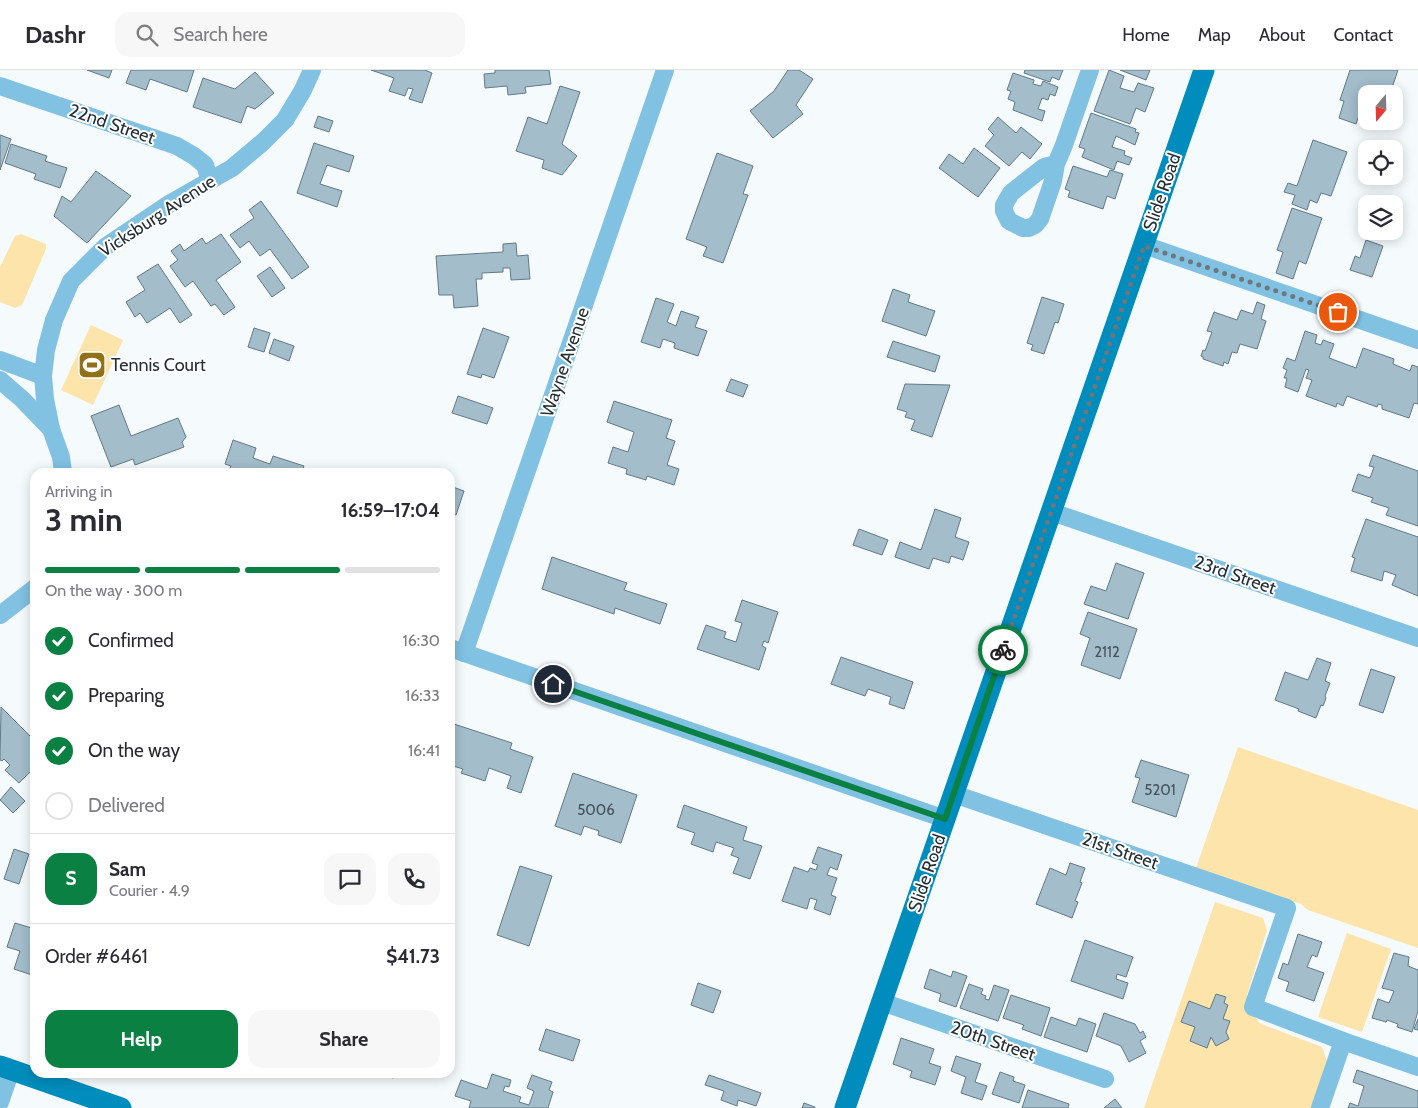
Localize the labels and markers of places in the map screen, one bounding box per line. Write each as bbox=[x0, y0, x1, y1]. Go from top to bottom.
pin bbox=[1317, 291, 1359, 333]
sports icon: Tennis Court bbox=[77, 350, 107, 380]
place label: Tennis Court bbox=[111, 354, 206, 376]
pin bbox=[532, 663, 574, 705]

